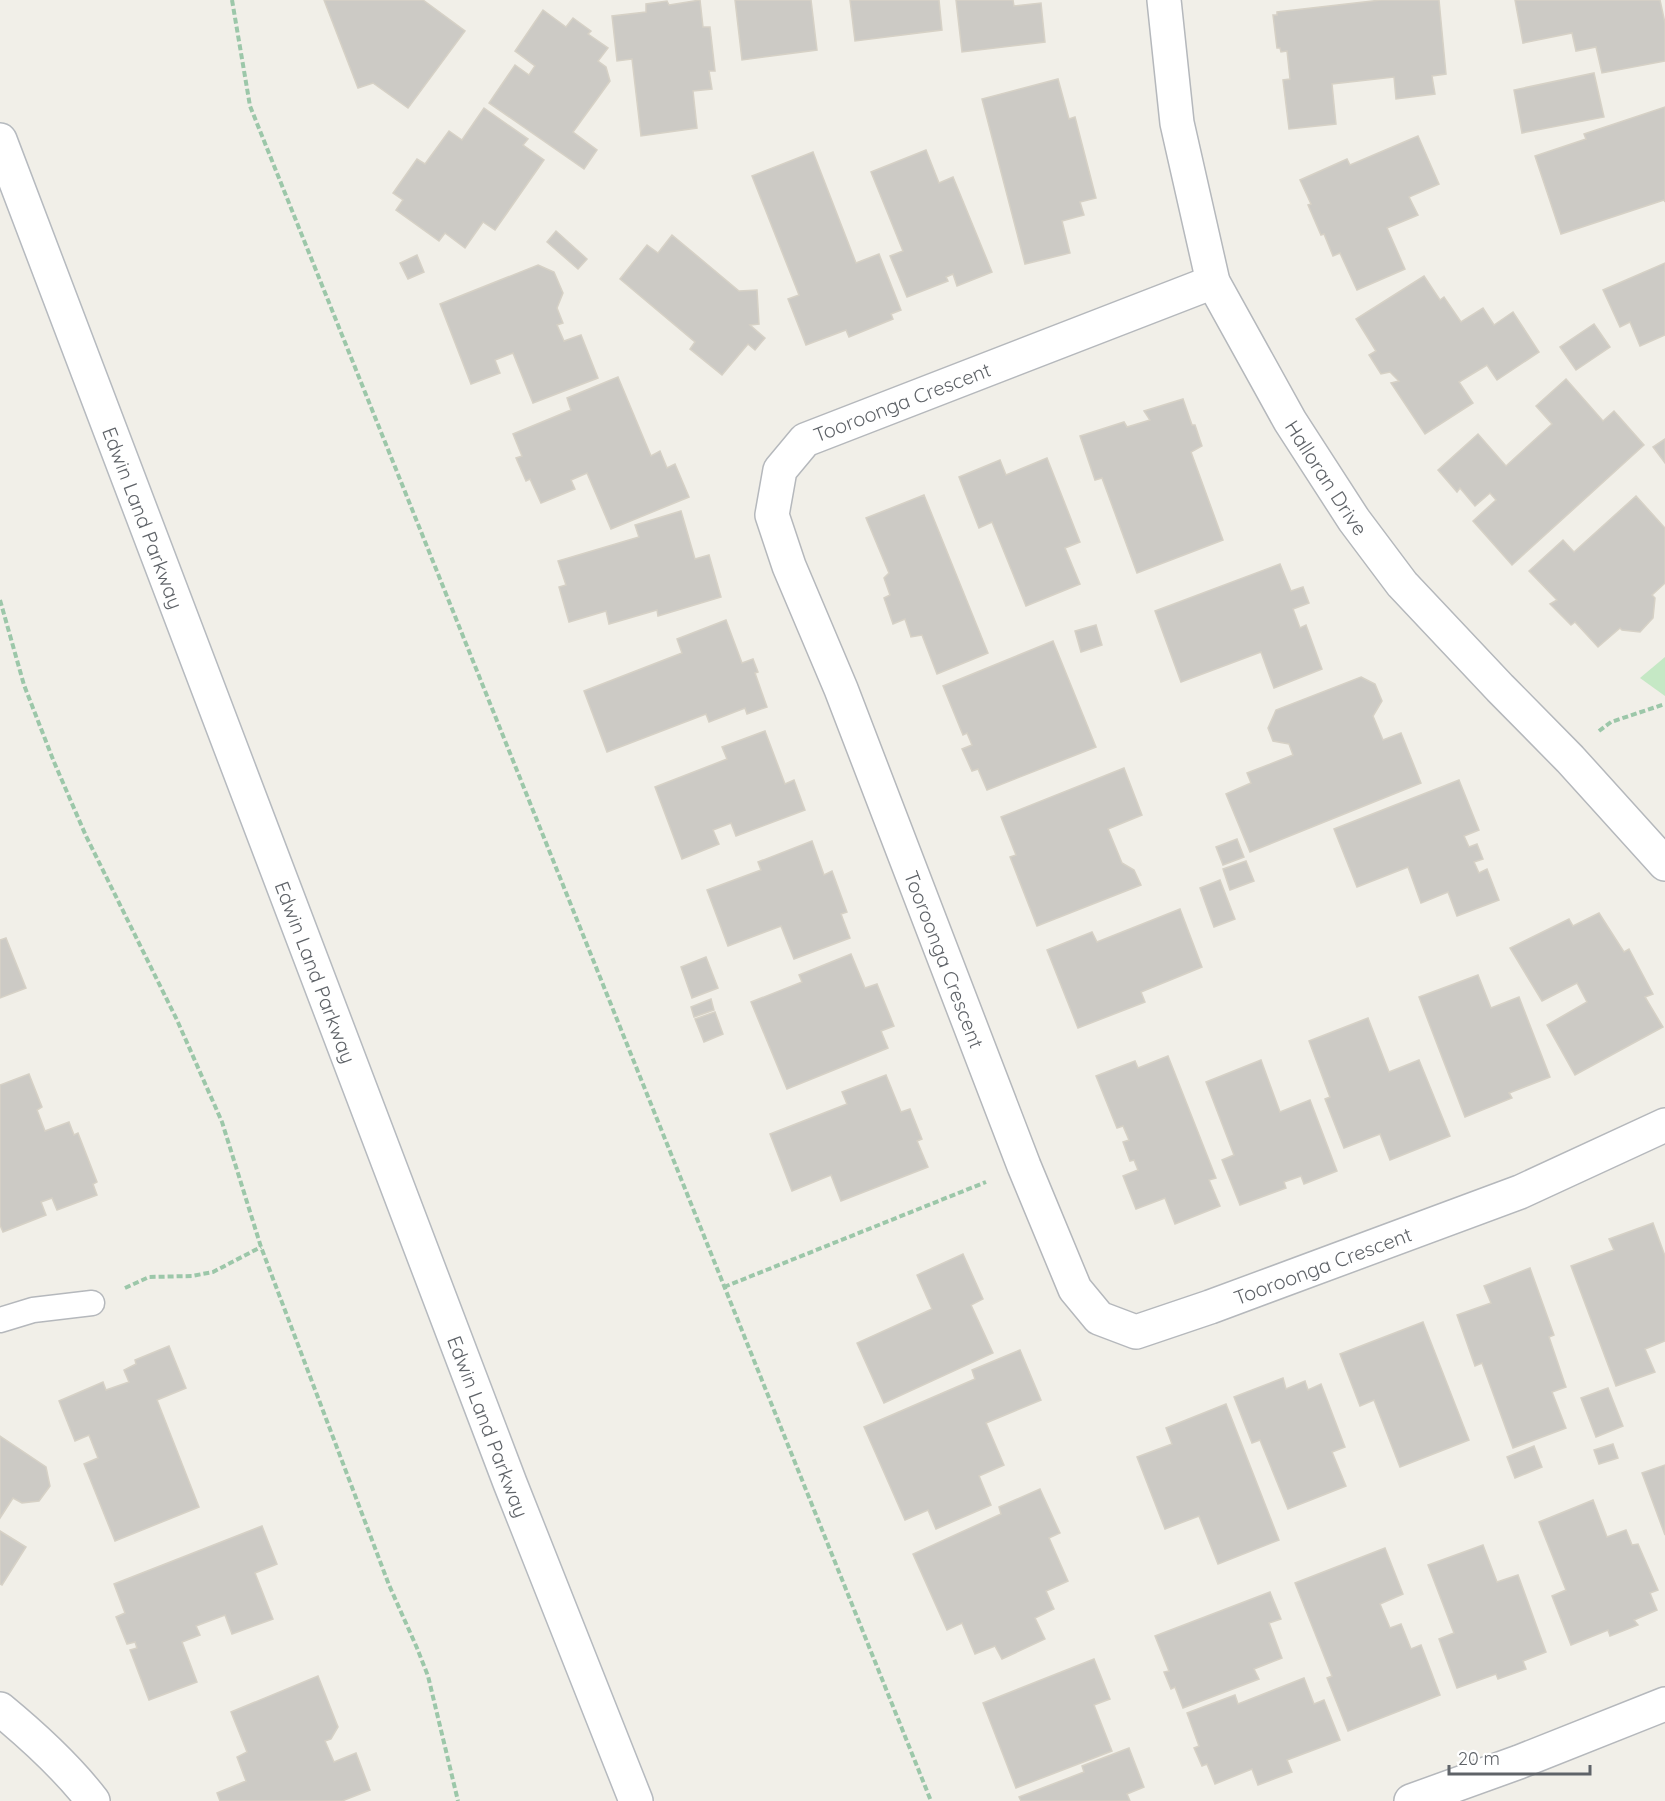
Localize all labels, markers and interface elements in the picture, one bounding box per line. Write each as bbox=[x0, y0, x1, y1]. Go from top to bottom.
street label: Tooroonga Crescent bbox=[810, 357, 994, 447]
street label: Halloran Drive bbox=[1280, 415, 1373, 540]
street label: Edwin Land Parkway bbox=[98, 423, 189, 612]
street label: Tooroonga Crescent bbox=[899, 867, 990, 1052]
street label: Edwin Land Parkway bbox=[270, 878, 362, 1067]
street label: Tooroonga Crescent bbox=[1230, 1221, 1415, 1310]
street label: Edwin Land Parkway bbox=[443, 1332, 535, 1521]
scale bar bbox=[1449, 1738, 1590, 1776]
text: 20 m bbox=[1458, 1747, 1500, 1770]

